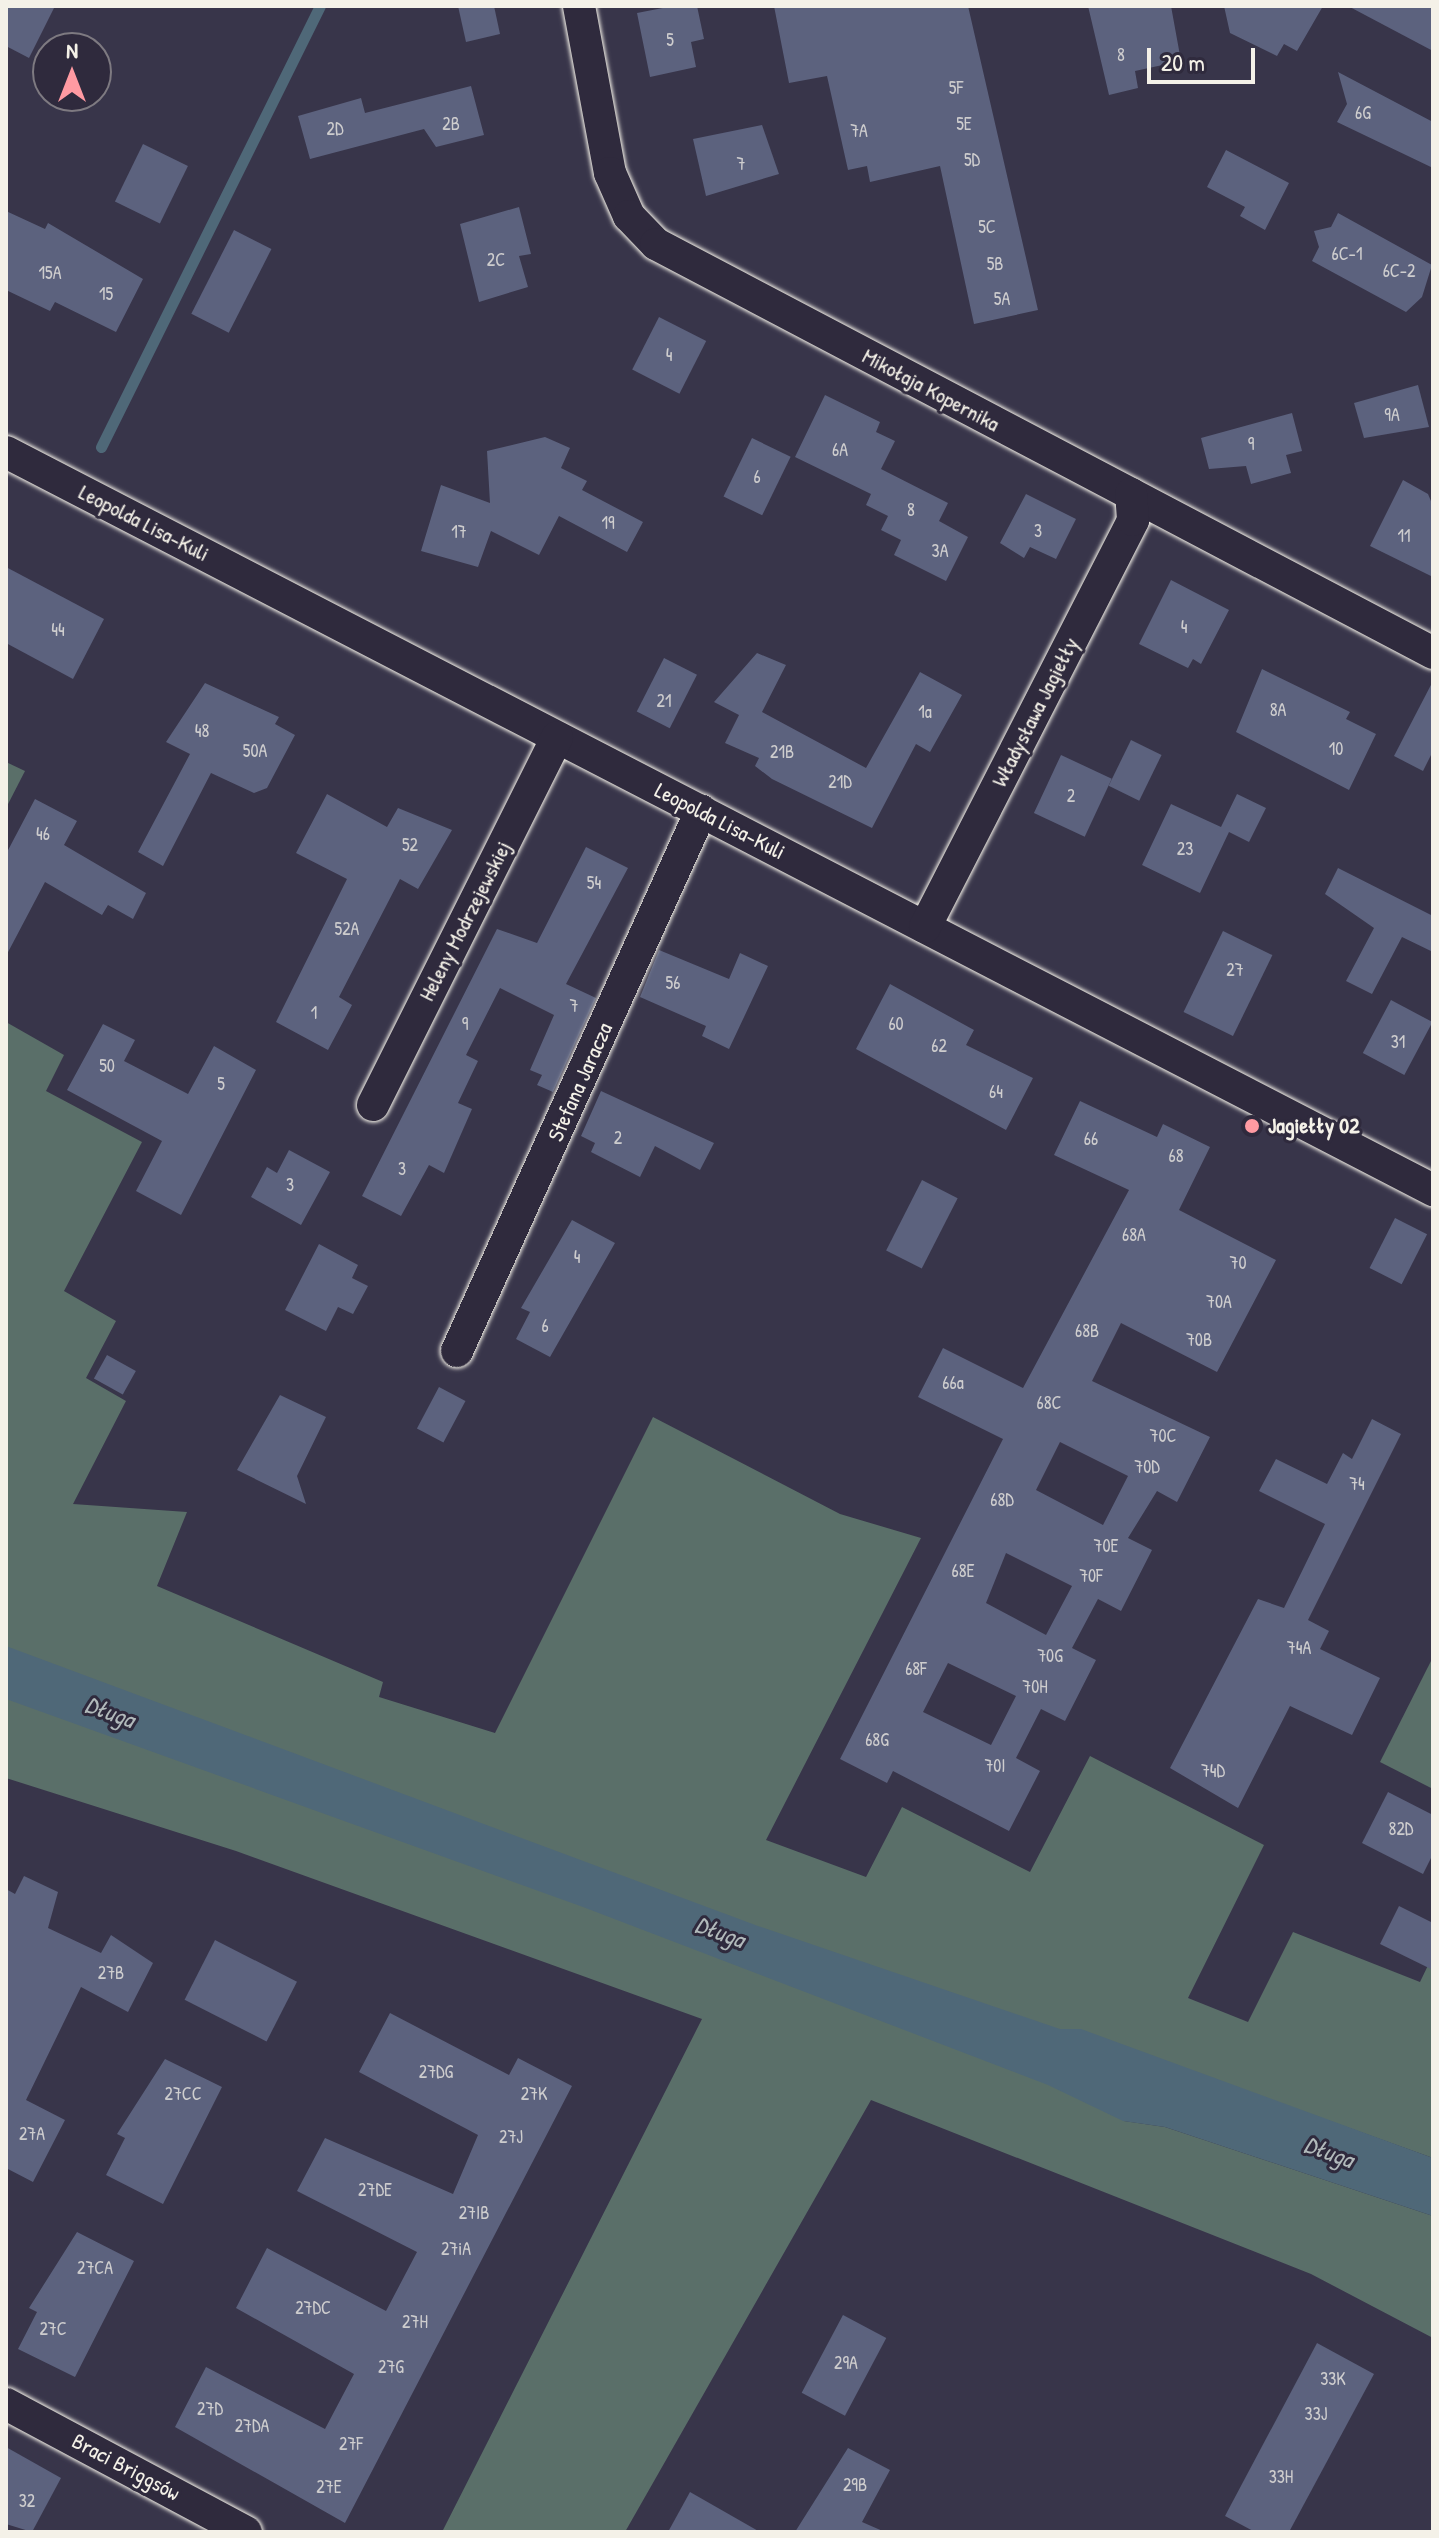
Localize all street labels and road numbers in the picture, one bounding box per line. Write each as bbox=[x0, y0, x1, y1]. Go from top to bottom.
street label: Mikołaja Kopernika bbox=[858, 343, 1004, 437]
street label: Leopolda Lisa-Kuli bbox=[75, 479, 213, 567]
street label: Władysława Jagiełły bbox=[986, 633, 1084, 791]
street label: Leopolda Lisa-Kuli bbox=[651, 777, 789, 865]
street label: Heleny Modrzejewskiej bbox=[413, 837, 517, 1005]
street label: Stefana Jaracza bbox=[542, 1019, 618, 1145]
street label: Braci Briggsów bbox=[68, 2428, 184, 2506]

